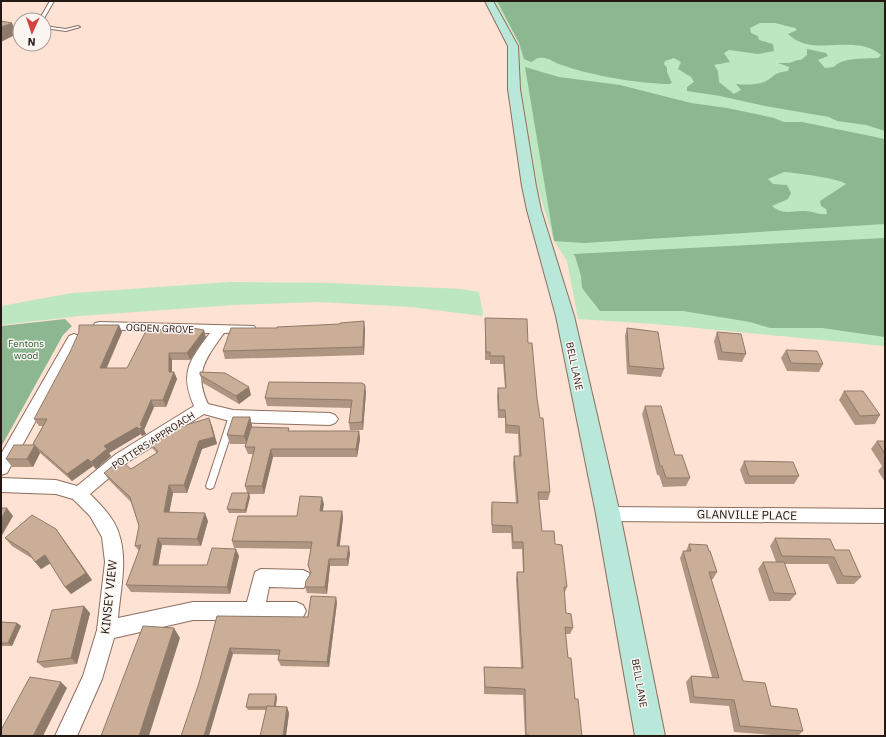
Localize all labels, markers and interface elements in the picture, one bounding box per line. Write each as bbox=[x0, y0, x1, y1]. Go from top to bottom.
north arrow bbox=[12, 12, 52, 52]
text: N bbox=[27, 35, 36, 49]
street label: OGDEN GROVE bbox=[126, 321, 194, 336]
park label: Fentons wood bbox=[8, 337, 44, 362]
street label: BELL LANE bbox=[563, 341, 586, 392]
street label: POTTERS APPROACH bbox=[109, 409, 197, 472]
street label: GLANVILLE PLACE bbox=[697, 506, 797, 523]
street label: KINSEY VIEW bbox=[97, 559, 120, 635]
street label: BELL LANE bbox=[629, 658, 650, 709]

